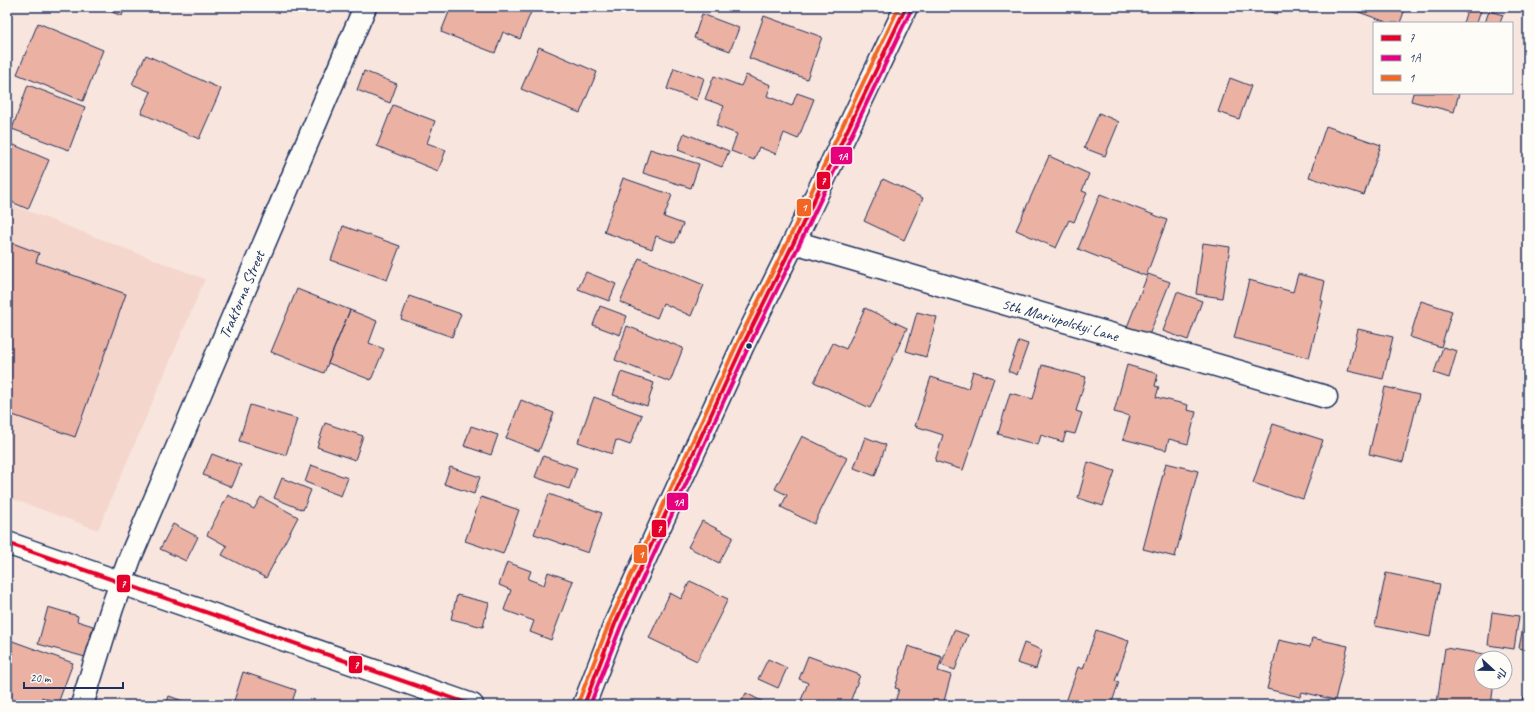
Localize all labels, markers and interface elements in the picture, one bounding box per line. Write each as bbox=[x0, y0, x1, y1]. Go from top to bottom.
legend bbox=[1373, 22, 1513, 94]
text: 7 bbox=[1409, 30, 1415, 46]
text: 1А bbox=[1409, 50, 1421, 66]
text: 1 bbox=[1409, 70, 1415, 86]
line badge: 1А bbox=[830, 146, 853, 165]
text: 1А bbox=[837, 149, 849, 163]
line badge: 7 bbox=[816, 171, 831, 190]
text: 7 bbox=[821, 173, 827, 187]
line badge: 1 bbox=[796, 198, 812, 217]
text: 1 bbox=[802, 200, 808, 214]
street label: Traktorna Street bbox=[215, 247, 270, 342]
street label: 5th Mariupolskyi Lane bbox=[999, 294, 1122, 347]
unlabelled marker bbox=[744, 341, 754, 351]
line badge: 1А bbox=[666, 492, 689, 511]
text: 1А bbox=[673, 495, 685, 509]
line badge: 7 bbox=[651, 519, 667, 538]
text: 7 bbox=[657, 521, 663, 535]
line badge: 1 bbox=[633, 544, 648, 564]
text: 1 bbox=[639, 547, 645, 561]
line badge: 7 bbox=[116, 574, 131, 593]
text: 7 bbox=[121, 576, 127, 590]
north arrow bbox=[1473, 650, 1513, 690]
line badge: 7 bbox=[348, 655, 363, 674]
text: 7 bbox=[354, 657, 360, 671]
scale bar bbox=[24, 664, 123, 690]
text: Пн bbox=[1493, 666, 1511, 683]
text: 20 m bbox=[30, 670, 52, 686]

